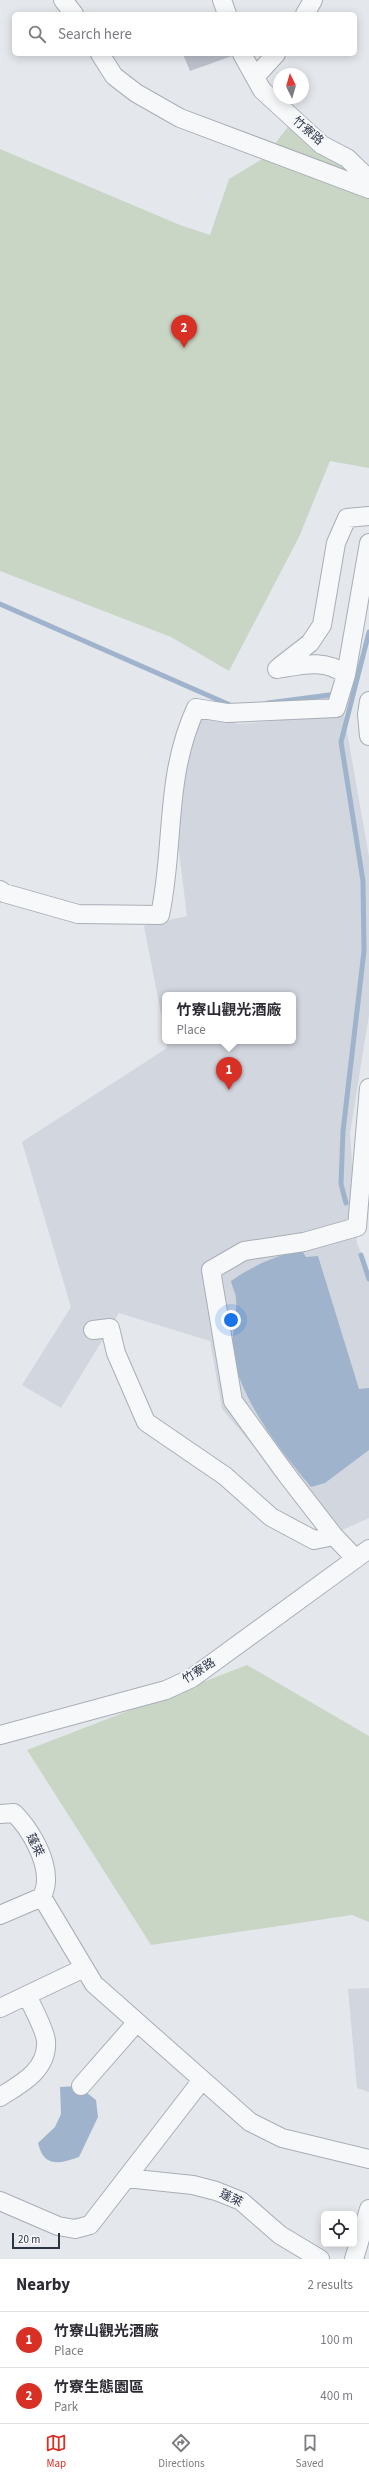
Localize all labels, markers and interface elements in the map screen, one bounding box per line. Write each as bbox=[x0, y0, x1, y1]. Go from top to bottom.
search box bbox=[12, 12, 357, 56]
icon: search bbox=[26, 23, 48, 45]
text: Search here bbox=[58, 24, 132, 45]
north arrow bbox=[273, 68, 309, 104]
street label: 竹寮路 bbox=[289, 113, 327, 149]
pin: 2 bbox=[171, 315, 197, 348]
popup bbox=[162, 992, 296, 1044]
text: 竹寮山觀光酒廠 bbox=[176, 1000, 282, 1021]
text: Place bbox=[176, 1021, 206, 1039]
pin: 1 bbox=[216, 1057, 242, 1090]
your location bbox=[221, 1310, 241, 1330]
street label: 竹寮路 bbox=[179, 1654, 219, 1688]
street label: 蓬萊 bbox=[22, 1830, 48, 1860]
street label: 蓬萊 bbox=[216, 2185, 246, 2211]
map controls bbox=[321, 2211, 357, 2247]
button: locate bbox=[321, 2211, 357, 2247]
scale bar bbox=[12, 2231, 60, 2250]
text: 20 m bbox=[18, 2232, 40, 2247]
text: Nearby bbox=[16, 2273, 70, 2297]
text: 2 results bbox=[308, 2276, 353, 2294]
text: 竹寮山觀光酒廠 bbox=[54, 2321, 159, 2342]
text: 1 bbox=[26, 2331, 32, 2349]
text: 100 m bbox=[320, 2331, 353, 2349]
text: Place bbox=[54, 2342, 83, 2360]
text: 竹寮生態園區 bbox=[54, 2377, 144, 2398]
text: 2 bbox=[26, 2387, 32, 2405]
text: 400 m bbox=[320, 2387, 353, 2405]
text: Park bbox=[54, 2398, 78, 2416]
tab: Map bbox=[45, 2432, 67, 2471]
tab: Directions bbox=[158, 2432, 205, 2471]
tab: Saved bbox=[296, 2432, 324, 2471]

